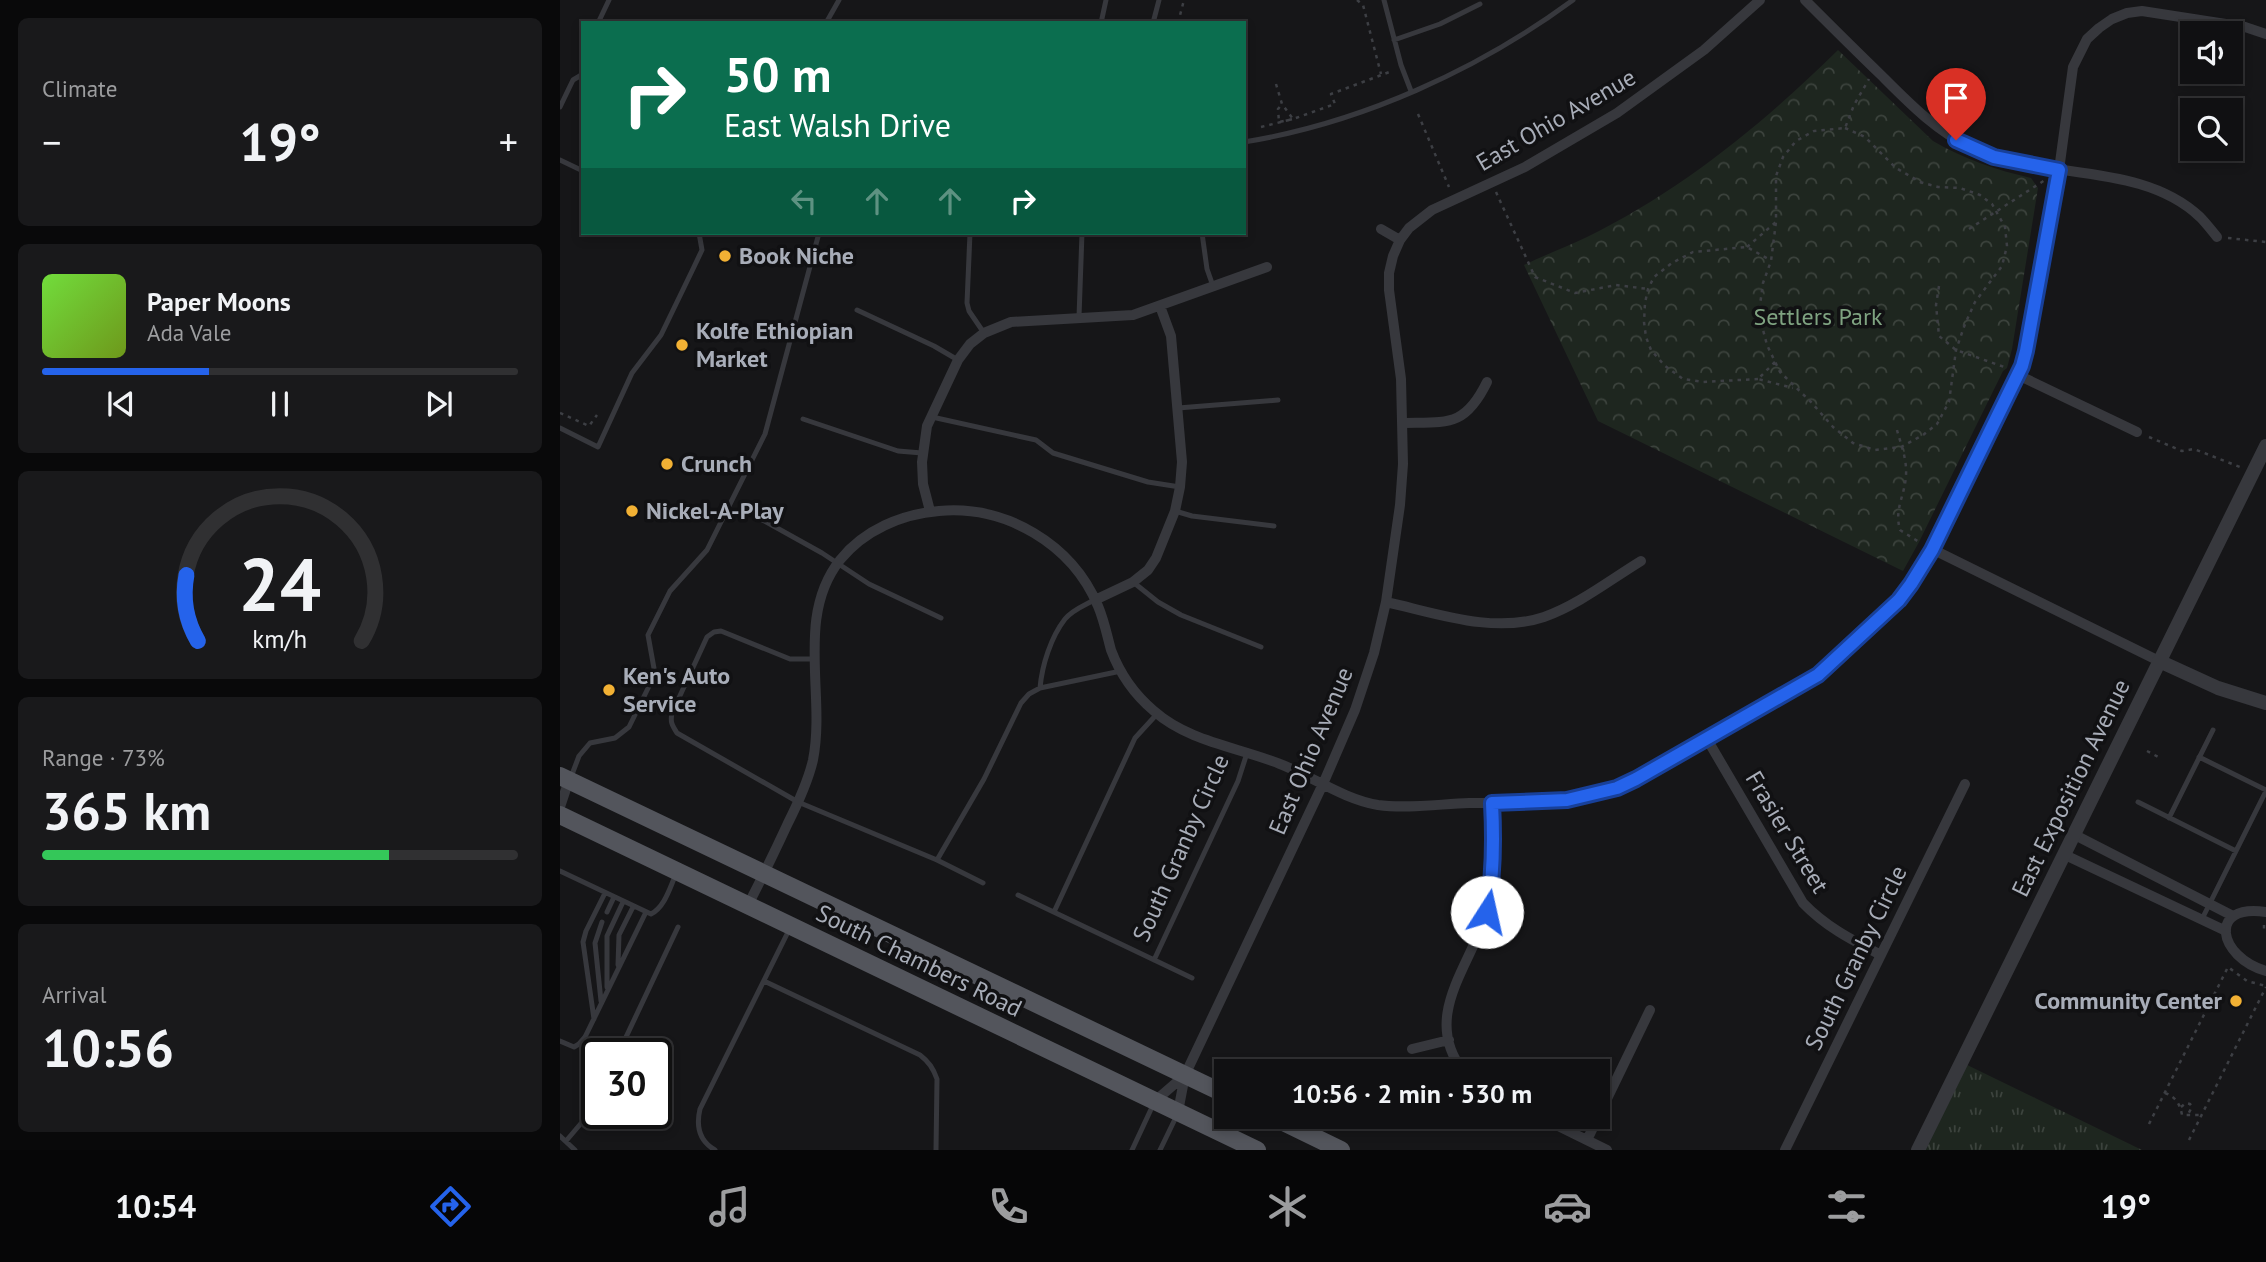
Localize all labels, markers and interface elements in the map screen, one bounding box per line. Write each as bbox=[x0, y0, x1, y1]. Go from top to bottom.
map controls bbox=[2180, 21, 2243, 161]
button: sound bbox=[2180, 21, 2243, 84]
text: 50 m bbox=[724, 42, 831, 106]
icon: right bbox=[609, 49, 700, 140]
street label: East Ohio Avenue bbox=[1471, 61, 1641, 178]
pin bbox=[1926, 68, 1986, 140]
text: Climate bbox=[42, 74, 117, 103]
icon: arrive bbox=[1937, 79, 1975, 117]
button: search bbox=[2180, 98, 2243, 161]
text: East Walsh Drive bbox=[724, 104, 951, 146]
text: 19° bbox=[239, 108, 321, 175]
text: − bbox=[42, 117, 61, 166]
text: + bbox=[499, 117, 518, 166]
icon: left bbox=[785, 182, 823, 220]
icon: ahead bbox=[858, 182, 896, 220]
icon: ahead bbox=[931, 182, 969, 220]
icon: right bbox=[1004, 182, 1042, 220]
place label: Book Niche bbox=[739, 240, 854, 271]
marker: Book Niche bbox=[717, 248, 733, 264]
text: Paper Moons bbox=[147, 285, 291, 318]
park label: Settlers Park bbox=[1753, 301, 1883, 332]
place label: Kolfe Ethiopian Market bbox=[696, 315, 853, 374]
text: Ada Vale bbox=[147, 318, 231, 347]
marker: Kolfe Ethiopian Market bbox=[674, 337, 690, 353]
icon: previous bbox=[102, 385, 140, 423]
icon: pause bbox=[261, 385, 299, 423]
icon: next bbox=[420, 385, 458, 423]
place label: Crunch bbox=[681, 448, 752, 479]
marker: Crunch bbox=[659, 456, 675, 472]
place label: Nickel-A-Play bbox=[646, 495, 784, 526]
marker: Nickel-A-Play bbox=[624, 503, 640, 519]
text: 24 bbox=[239, 537, 321, 631]
text: km/h bbox=[253, 623, 307, 655]
place label: Ken's Auto Service bbox=[623, 660, 730, 719]
street label: East Ohio Avenue bbox=[1261, 662, 1360, 839]
street label: East Exposition Avenue bbox=[2004, 674, 2137, 902]
marker: Ken's Auto Service bbox=[601, 682, 617, 698]
text: Range · 73% bbox=[42, 743, 165, 772]
street label: South Granby Circle bbox=[1125, 749, 1236, 946]
street label: Frasier Street bbox=[1739, 765, 1836, 898]
text: 365 km bbox=[42, 777, 211, 844]
street label: South Granby Circle bbox=[1797, 860, 1914, 1055]
position arrow bbox=[1450, 875, 1524, 949]
street label: South Chambers Road bbox=[811, 897, 1027, 1024]
text: Arrival bbox=[42, 980, 106, 1009]
place label: Community Center bbox=[2035, 985, 2223, 1016]
marker: Community Center bbox=[2228, 993, 2244, 1009]
text: 10:56 bbox=[42, 1014, 174, 1081]
speed limit sign: 30 bbox=[581, 1038, 672, 1129]
text: 10:56 · 2 min · 530 m bbox=[1292, 1077, 1532, 1110]
icon: directions bbox=[426, 1182, 475, 1231]
icon: music bbox=[705, 1182, 754, 1231]
icon: phone bbox=[984, 1182, 1033, 1231]
icon: climate bbox=[1263, 1182, 1312, 1231]
icon: car bbox=[1543, 1182, 1592, 1231]
icon: filters bbox=[1822, 1182, 1871, 1231]
text: 10:54 bbox=[115, 1185, 196, 1227]
text: 19° bbox=[2101, 1185, 2151, 1227]

